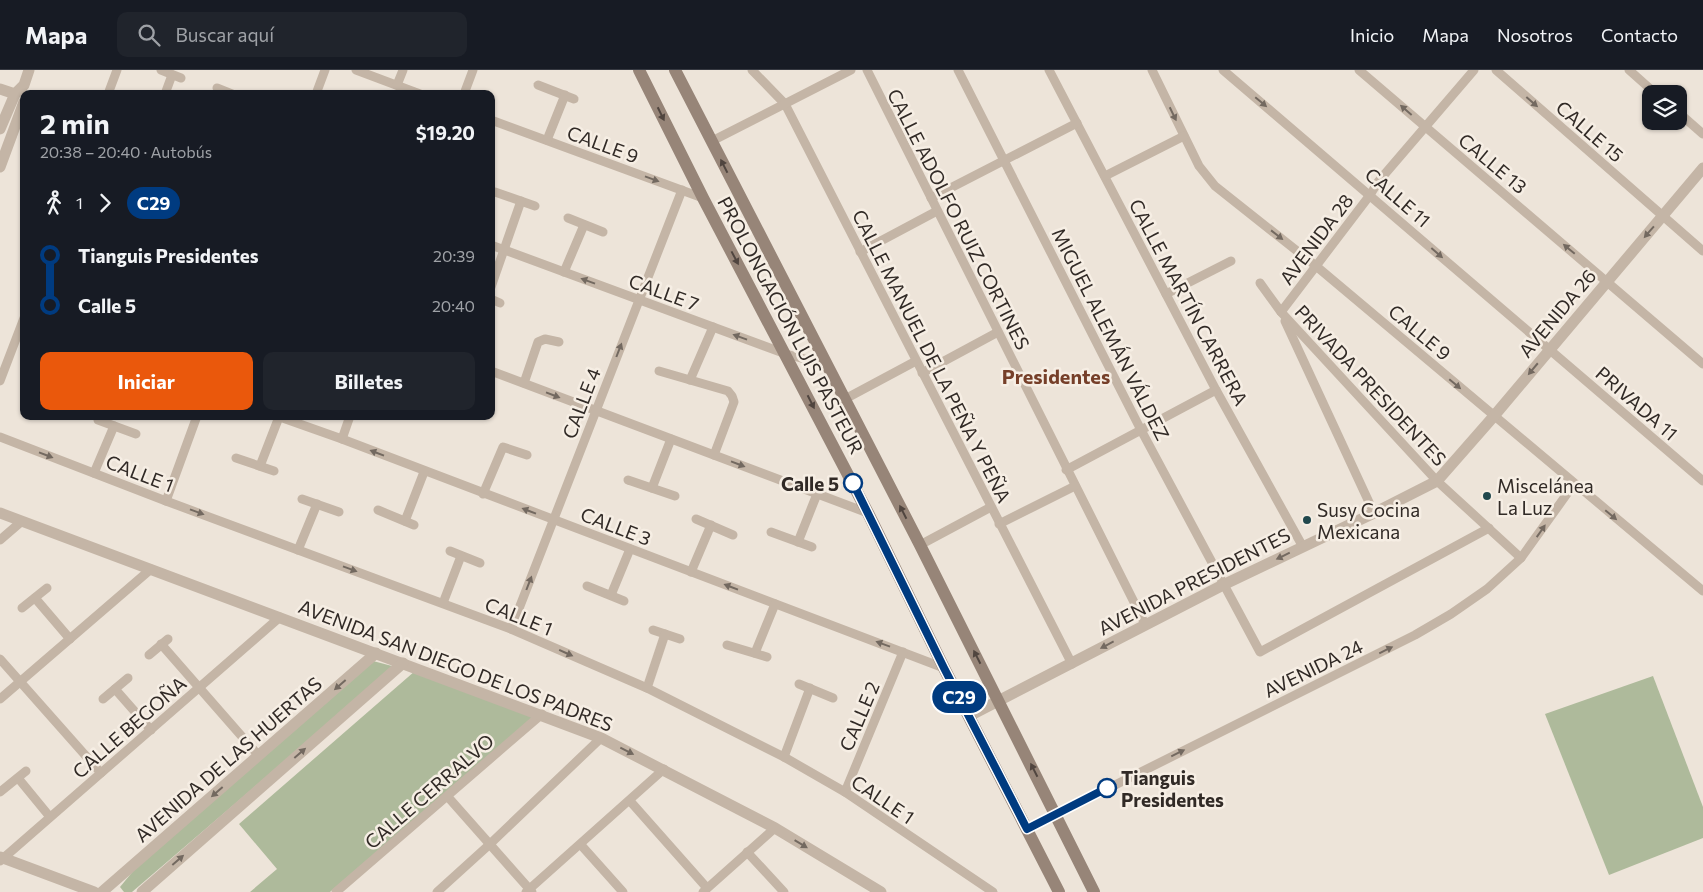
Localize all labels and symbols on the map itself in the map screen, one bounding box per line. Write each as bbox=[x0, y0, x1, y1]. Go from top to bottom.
street label: CALLE ADOLFO RUIZ CORTINES bbox=[883, 85, 1035, 353]
street label: CALLE 15 bbox=[1552, 95, 1628, 167]
one-way arrow bbox=[1254, 96, 1267, 107]
one-way arrow bbox=[1526, 96, 1538, 108]
one-way arrow bbox=[1400, 104, 1412, 116]
one-way arrow bbox=[657, 106, 665, 121]
one-way arrow bbox=[1169, 107, 1177, 121]
street label: CALLE 9 bbox=[564, 120, 642, 168]
street label: CALLE 13 bbox=[1454, 128, 1532, 198]
one-way arrow bbox=[720, 159, 728, 173]
street label: CALLE 11 bbox=[1361, 162, 1435, 232]
one-way arrow bbox=[645, 175, 660, 183]
street label: AVENIDA 28 bbox=[1274, 189, 1358, 289]
street label: PROLONGACIÓN LUIS PASTEUR bbox=[713, 192, 870, 458]
street label: CALLE MARTÍN CARRERA bbox=[1125, 195, 1253, 409]
street label: CALLE MANUEL DE LA PEÑA Y PEÑA bbox=[848, 206, 1016, 506]
street label: MIGUEL ALEMÁN VÁLDEZ bbox=[1047, 224, 1175, 444]
one-way arrow bbox=[1643, 225, 1655, 237]
one-way arrow bbox=[1270, 229, 1283, 240]
one-way arrow bbox=[1563, 244, 1576, 255]
one-way arrow bbox=[1431, 247, 1444, 258]
one-way arrow bbox=[731, 251, 739, 266]
street label: AVENIDA 26 bbox=[1514, 264, 1600, 362]
street label: CALLE 7 bbox=[626, 269, 702, 315]
one-way arrow bbox=[580, 277, 595, 284]
street label: CALLE 9 bbox=[1384, 299, 1456, 365]
street label: PRIVADA PRESIDENTES bbox=[1290, 300, 1452, 470]
one-way arrow bbox=[732, 333, 747, 341]
one-way arrow bbox=[616, 343, 623, 358]
street label: PRIVADA 11 bbox=[1591, 361, 1683, 445]
one-way arrow bbox=[1527, 363, 1539, 375]
street label: CALLE 4 bbox=[557, 364, 605, 442]
district label: Presidentes bbox=[1002, 364, 1110, 388]
one-way arrow bbox=[1449, 378, 1462, 389]
one-way arrow bbox=[546, 391, 560, 399]
one-way arrow bbox=[807, 395, 815, 409]
one-way arrow bbox=[370, 449, 385, 457]
street label: CALLE 1 bbox=[103, 450, 177, 496]
one-way arrow bbox=[38, 451, 53, 459]
one-way arrow bbox=[731, 460, 746, 468]
place label: Calle 5 bbox=[781, 472, 839, 495]
marker: Calle 5 bbox=[843, 473, 863, 493]
place label: Miscelánea La Luz bbox=[1497, 474, 1594, 519]
marker: Miscelánea La Luz bbox=[1481, 490, 1493, 502]
place label: Susy Cocina Mexicana bbox=[1317, 498, 1420, 543]
street label: CALLE 3 bbox=[578, 502, 654, 550]
one-way arrow bbox=[899, 505, 908, 519]
one-way arrow bbox=[522, 507, 537, 514]
one-way arrow bbox=[190, 509, 205, 517]
one-way arrow bbox=[1604, 509, 1617, 520]
marker: Susy Cocina Mexicana bbox=[1301, 514, 1313, 526]
street label: AVENIDA PRESIDENTES bbox=[1094, 523, 1294, 639]
one-way arrow bbox=[1535, 525, 1546, 538]
one-way arrow bbox=[1276, 552, 1290, 560]
one-way arrow bbox=[343, 565, 358, 573]
one-way arrow bbox=[526, 576, 533, 591]
one-way arrow bbox=[723, 583, 738, 590]
street label: CALLE 1 bbox=[482, 592, 556, 640]
street label: AVENIDA SAN DIEGO DE LOS PADRES bbox=[296, 594, 616, 736]
street label: AVENIDA 24 bbox=[1260, 634, 1366, 702]
one-way arrow bbox=[875, 640, 890, 648]
one-way arrow bbox=[1100, 641, 1114, 649]
one-way arrow bbox=[1379, 645, 1393, 653]
one-way arrow bbox=[559, 650, 573, 658]
one-way arrow bbox=[973, 650, 981, 664]
street label: CALLE BEGOÑA bbox=[67, 671, 191, 783]
street label: AVENIDA DE LAS HUERTAS bbox=[130, 672, 326, 846]
street label: CALLE 2 bbox=[834, 678, 884, 754]
one-way arrow bbox=[334, 679, 346, 691]
line badge: C29 bbox=[930, 681, 988, 713]
street label: CALLE CERRALVO bbox=[360, 729, 498, 853]
one-way arrow bbox=[294, 747, 307, 758]
one-way arrow bbox=[620, 747, 635, 755]
one-way arrow bbox=[1170, 749, 1185, 757]
one-way arrow bbox=[1030, 763, 1038, 777]
place label: Tianguis Presidentes bbox=[1121, 766, 1224, 811]
street label: CALLE 1 bbox=[847, 770, 919, 828]
marker: Tianguis Presidentes bbox=[1097, 778, 1117, 798]
one-way arrow bbox=[212, 786, 224, 798]
one-way arrow bbox=[795, 839, 808, 848]
one-way arrow bbox=[172, 854, 184, 866]

